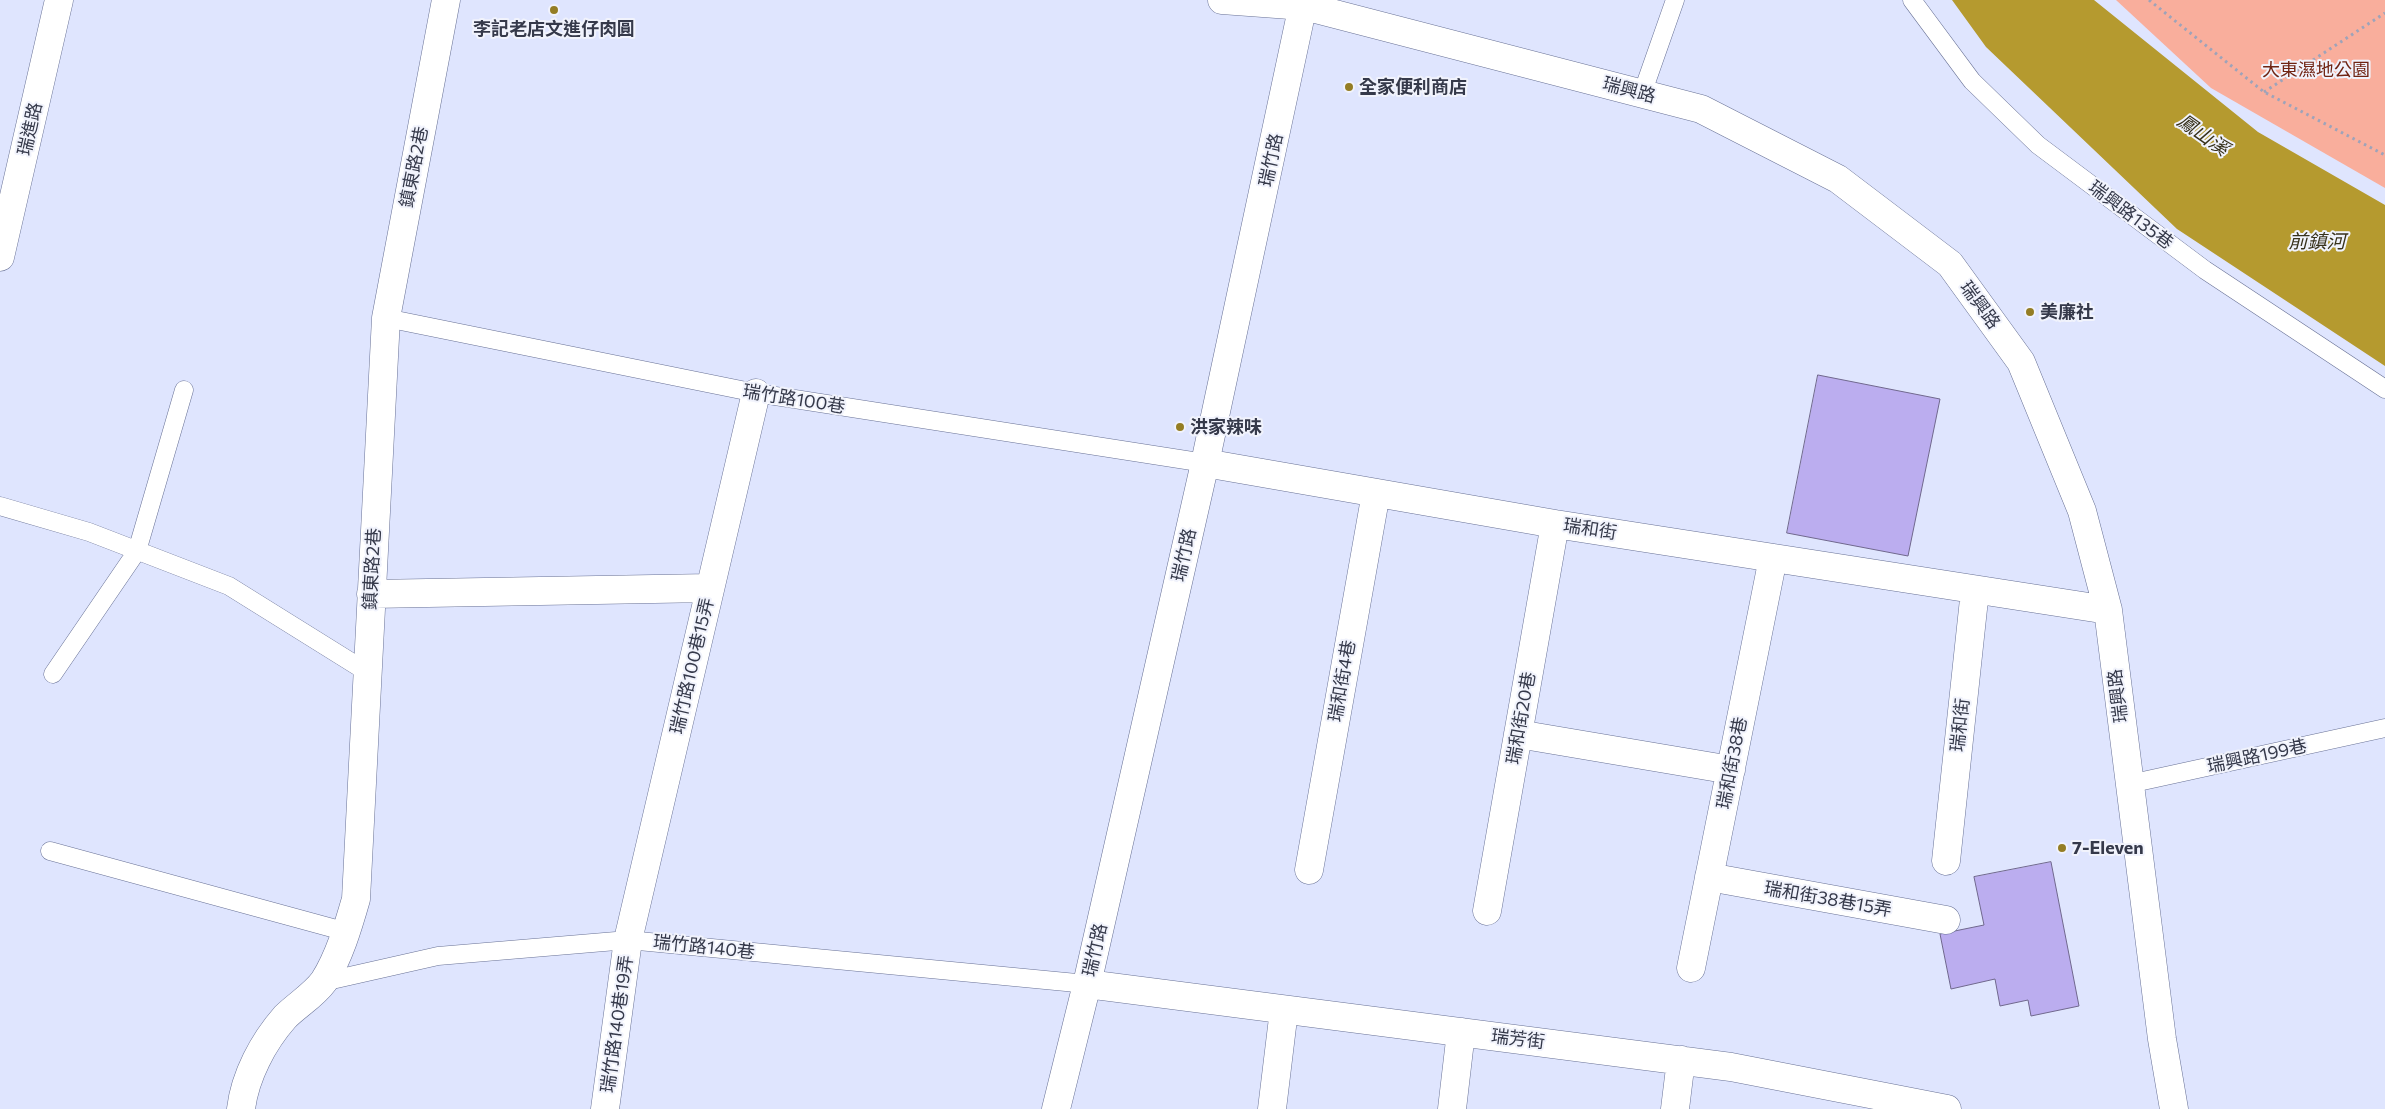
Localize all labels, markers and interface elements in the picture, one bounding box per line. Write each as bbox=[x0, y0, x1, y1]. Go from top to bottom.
marker: 李記老店文進仔肉圓 bbox=[548, 4, 560, 16]
place label: 李記老店文進仔肉圓 bbox=[473, 18, 635, 40]
park label: 大東濕地公園 bbox=[2262, 59, 2370, 81]
street label: 瑞興路 bbox=[1600, 73, 1658, 107]
place label: 全家便利商店 bbox=[1359, 76, 1467, 98]
marker: 全家便利商店 bbox=[1343, 81, 1355, 93]
street label: 瑞進路 bbox=[13, 100, 47, 158]
water label: 鳳山溪 bbox=[2173, 109, 2233, 161]
street label: 鎮東路2巷 bbox=[396, 125, 432, 209]
street label: 瑞竹路 bbox=[1255, 131, 1287, 189]
street label: 瑞興路135巷 bbox=[2084, 176, 2178, 254]
water label: 前鎮河 bbox=[2289, 231, 2345, 253]
street label: 瑞興路 bbox=[1955, 277, 2005, 333]
place label: 美廉社 bbox=[2040, 301, 2094, 323]
marker: 美廉社 bbox=[2024, 306, 2036, 318]
street label: 瑞竹路100巷 bbox=[741, 380, 847, 418]
place label: 洪家辣味 bbox=[1190, 416, 1262, 438]
marker: 洪家辣味 bbox=[1174, 421, 1186, 433]
street label: 瑞和街 bbox=[1562, 514, 1618, 544]
street label: 瑞竹路 bbox=[1167, 526, 1201, 584]
street label: 鎮東路2巷 bbox=[359, 528, 385, 610]
street label: 瑞竹路100巷15弄 bbox=[666, 596, 718, 736]
street label: 瑞和街4巷 bbox=[1324, 638, 1360, 724]
street label: 瑞興路 bbox=[2104, 668, 2132, 724]
street label: 瑞和街20巷 bbox=[1502, 670, 1540, 766]
street label: 瑞和街 bbox=[1946, 697, 1974, 753]
street label: 瑞和街38巷 bbox=[1713, 715, 1751, 811]
street label: 瑞興路199巷 bbox=[2205, 735, 2309, 777]
place label: 7-Eleven bbox=[2072, 837, 2144, 859]
marker: 7-Eleven bbox=[2056, 842, 2068, 854]
street label: 瑞和街38巷15弄 bbox=[1762, 877, 1894, 921]
street label: 瑞竹路 bbox=[1078, 921, 1112, 979]
street label: 瑞竹路140巷 bbox=[652, 931, 756, 963]
street label: 瑞竹路140巷19弄 bbox=[597, 954, 637, 1094]
street label: 瑞芳街 bbox=[1490, 1025, 1546, 1053]

